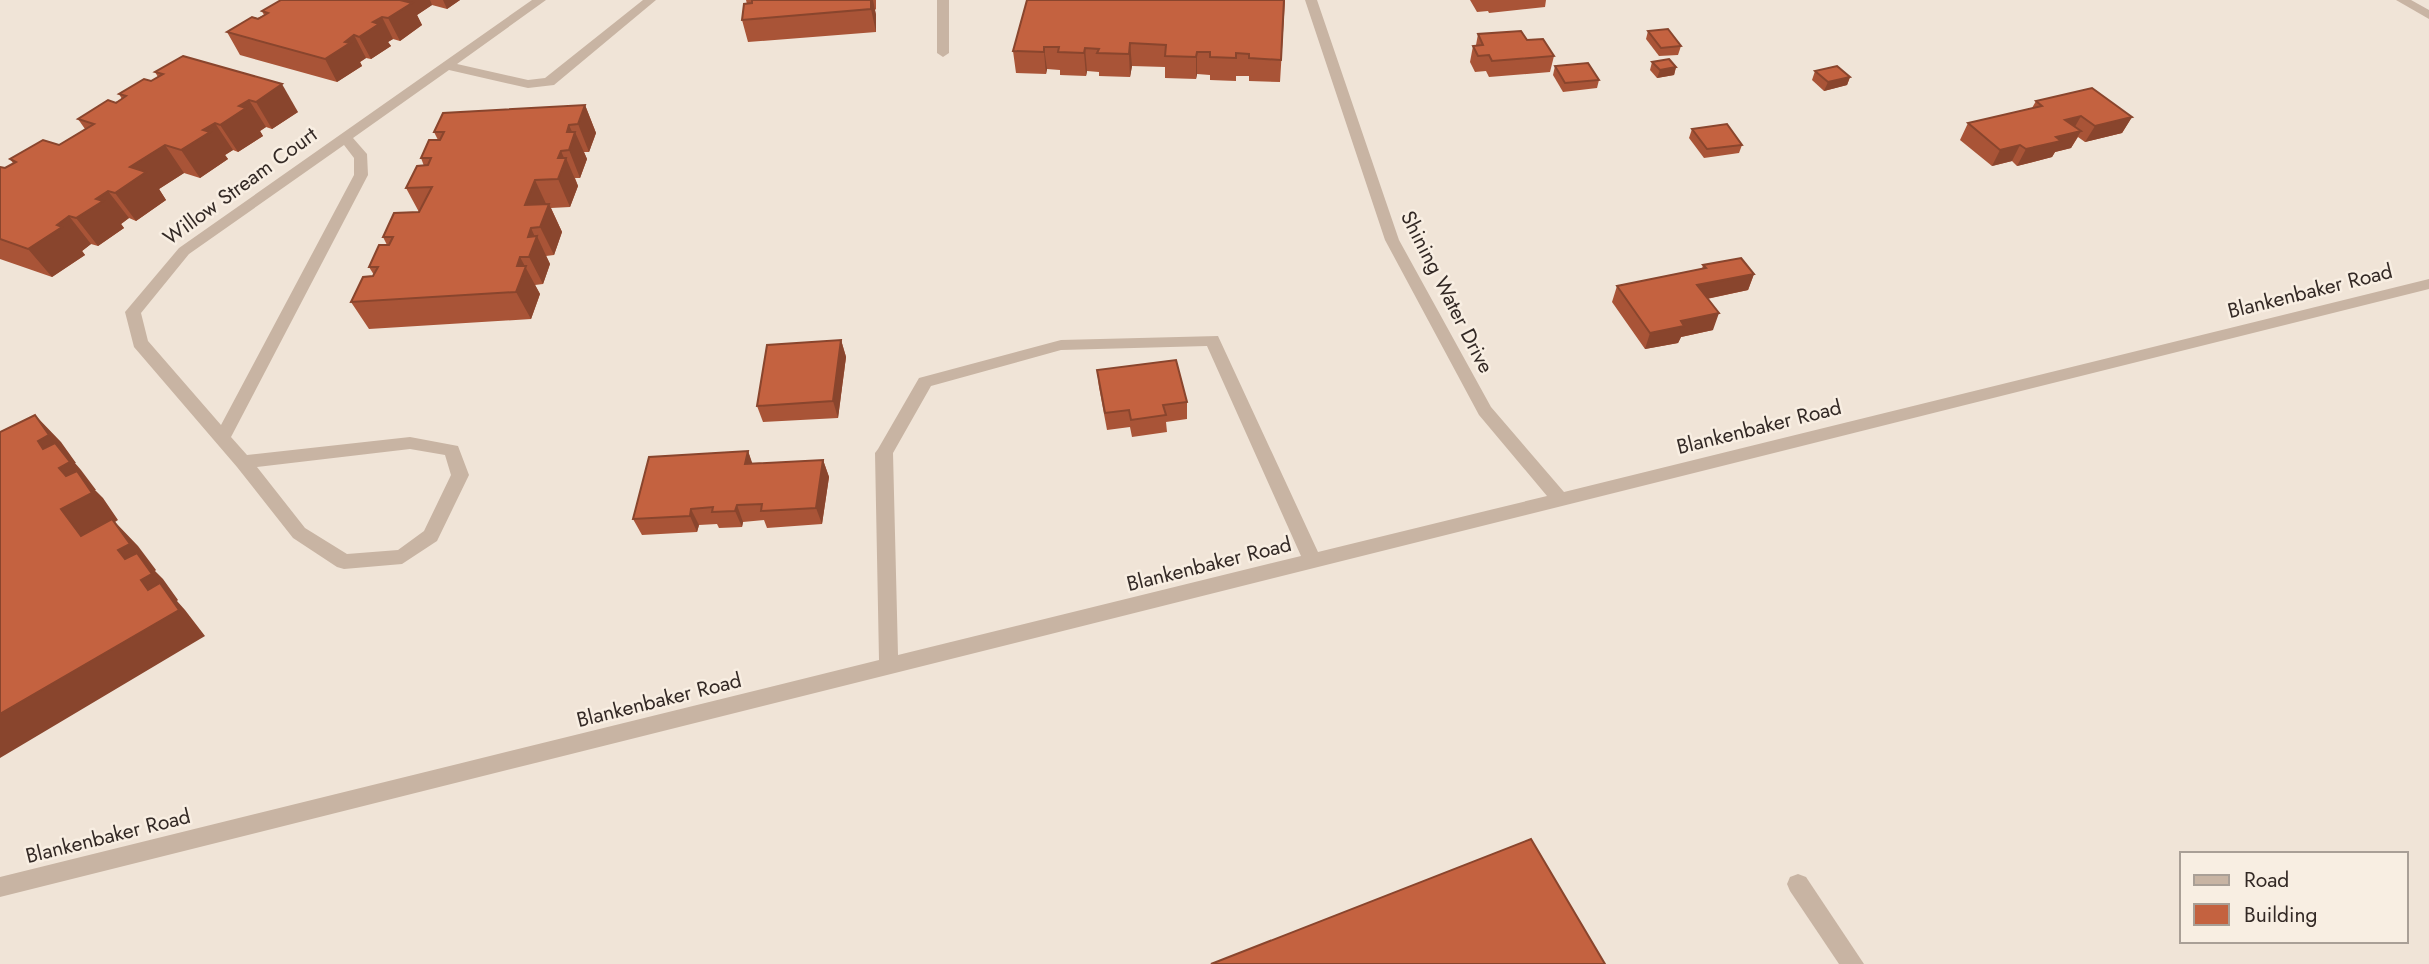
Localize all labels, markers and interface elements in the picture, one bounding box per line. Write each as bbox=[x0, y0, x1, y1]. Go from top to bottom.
street label: Willow Stream Court bbox=[157, 120, 323, 252]
street label: Shining Water Drive bbox=[1393, 206, 1501, 379]
street label: Blankenbaker Road bbox=[2224, 256, 2396, 326]
street label: Blankenbaker Road bbox=[1673, 392, 1845, 462]
street label: Blankenbaker Road bbox=[1123, 529, 1295, 599]
street label: Blankenbaker Road bbox=[573, 665, 745, 735]
street label: Blankenbaker Road bbox=[22, 801, 194, 871]
legend bbox=[2180, 852, 2408, 943]
text: Road bbox=[2244, 865, 2289, 895]
text: Building bbox=[2244, 900, 2317, 930]

